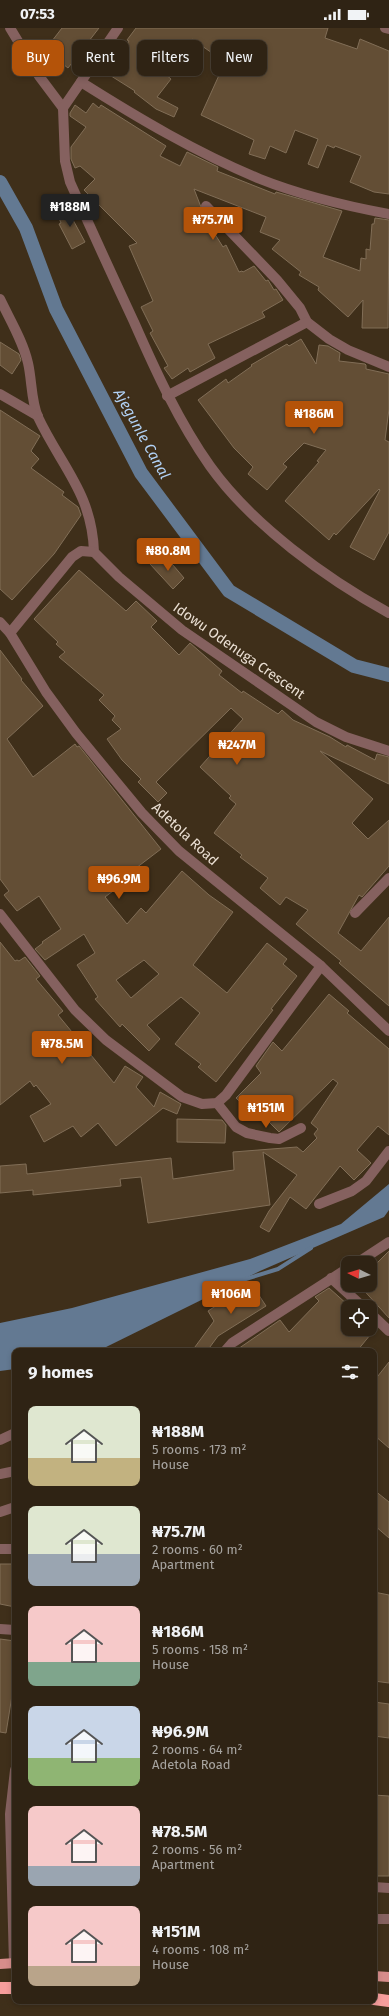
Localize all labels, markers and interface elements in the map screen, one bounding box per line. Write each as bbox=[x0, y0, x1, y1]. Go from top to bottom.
text: 07:53 bbox=[20, 5, 55, 23]
chip: Buy bbox=[12, 40, 64, 76]
chip: Rent bbox=[72, 40, 129, 76]
chip: Filters bbox=[137, 40, 203, 76]
chip: New bbox=[211, 40, 267, 76]
pin: ₦188M bbox=[42, 194, 98, 228]
text: ₦188M bbox=[50, 199, 90, 214]
pin: ₦75.7M bbox=[180, 207, 246, 241]
text: ₦75.7M bbox=[193, 212, 233, 227]
water label: Ajegunle Canal bbox=[109, 385, 174, 482]
pin: ₦186M bbox=[286, 401, 342, 435]
text: ₦186M bbox=[294, 406, 334, 421]
pin: ₦80.8M bbox=[135, 538, 201, 572]
text: ₦80.8M bbox=[146, 543, 190, 558]
street label: Idowu Odenuga Crescent bbox=[170, 599, 309, 704]
pin: ₦247M bbox=[209, 732, 265, 766]
text: ₦247M bbox=[218, 737, 256, 752]
street label: Adetola Road bbox=[148, 799, 222, 869]
pin: ₦96.9M bbox=[86, 866, 152, 900]
text: ₦96.9M bbox=[97, 871, 141, 886]
pin: ₦78.5M bbox=[29, 1031, 95, 1065]
text: ₦78.5M bbox=[41, 1036, 83, 1051]
pin: ₦151M bbox=[238, 1095, 294, 1129]
text: ₦151M bbox=[247, 1100, 285, 1115]
north arrow bbox=[341, 1256, 377, 1292]
map controls bbox=[341, 1256, 377, 1336]
pin: ₦106M bbox=[203, 1281, 259, 1315]
text: ₦106M bbox=[211, 1286, 251, 1301]
button: locate bbox=[341, 1300, 377, 1336]
icon: filters bbox=[339, 1361, 361, 1383]
text: 9 homes bbox=[28, 1362, 93, 1383]
text: ₦188M bbox=[152, 1421, 204, 1442]
icon: home bbox=[60, 1422, 108, 1470]
text: 5 rooms · 173 m² bbox=[152, 1442, 246, 1457]
text: House bbox=[152, 1457, 189, 1472]
text: ₦75.7M bbox=[152, 1521, 205, 1542]
icon: home bbox=[60, 1522, 108, 1570]
text: 2 rooms · 60 m² bbox=[152, 1542, 243, 1557]
text: Apartment bbox=[152, 1557, 214, 1572]
text: ₦186M bbox=[152, 1621, 204, 1642]
icon: home bbox=[60, 1622, 108, 1670]
text: 5 rooms · 158 m² bbox=[152, 1642, 248, 1657]
text: House bbox=[152, 1657, 189, 1672]
text: ₦96.9M bbox=[152, 1721, 209, 1742]
icon: home bbox=[60, 1722, 108, 1770]
text: 2 rooms · 64 m² bbox=[152, 1742, 242, 1757]
text: Adetola Road bbox=[152, 1757, 231, 1772]
text: ₦78.5M bbox=[152, 1821, 207, 1842]
icon: home bbox=[60, 1822, 108, 1870]
text: 2 rooms · 56 m² bbox=[152, 1842, 242, 1857]
text: Apartment bbox=[152, 1857, 214, 1872]
text: ₦151M bbox=[152, 1921, 200, 1942]
icon: home bbox=[60, 1922, 108, 1970]
text: 4 rooms · 108 m² bbox=[152, 1942, 249, 1957]
text: House bbox=[152, 1957, 189, 1972]

